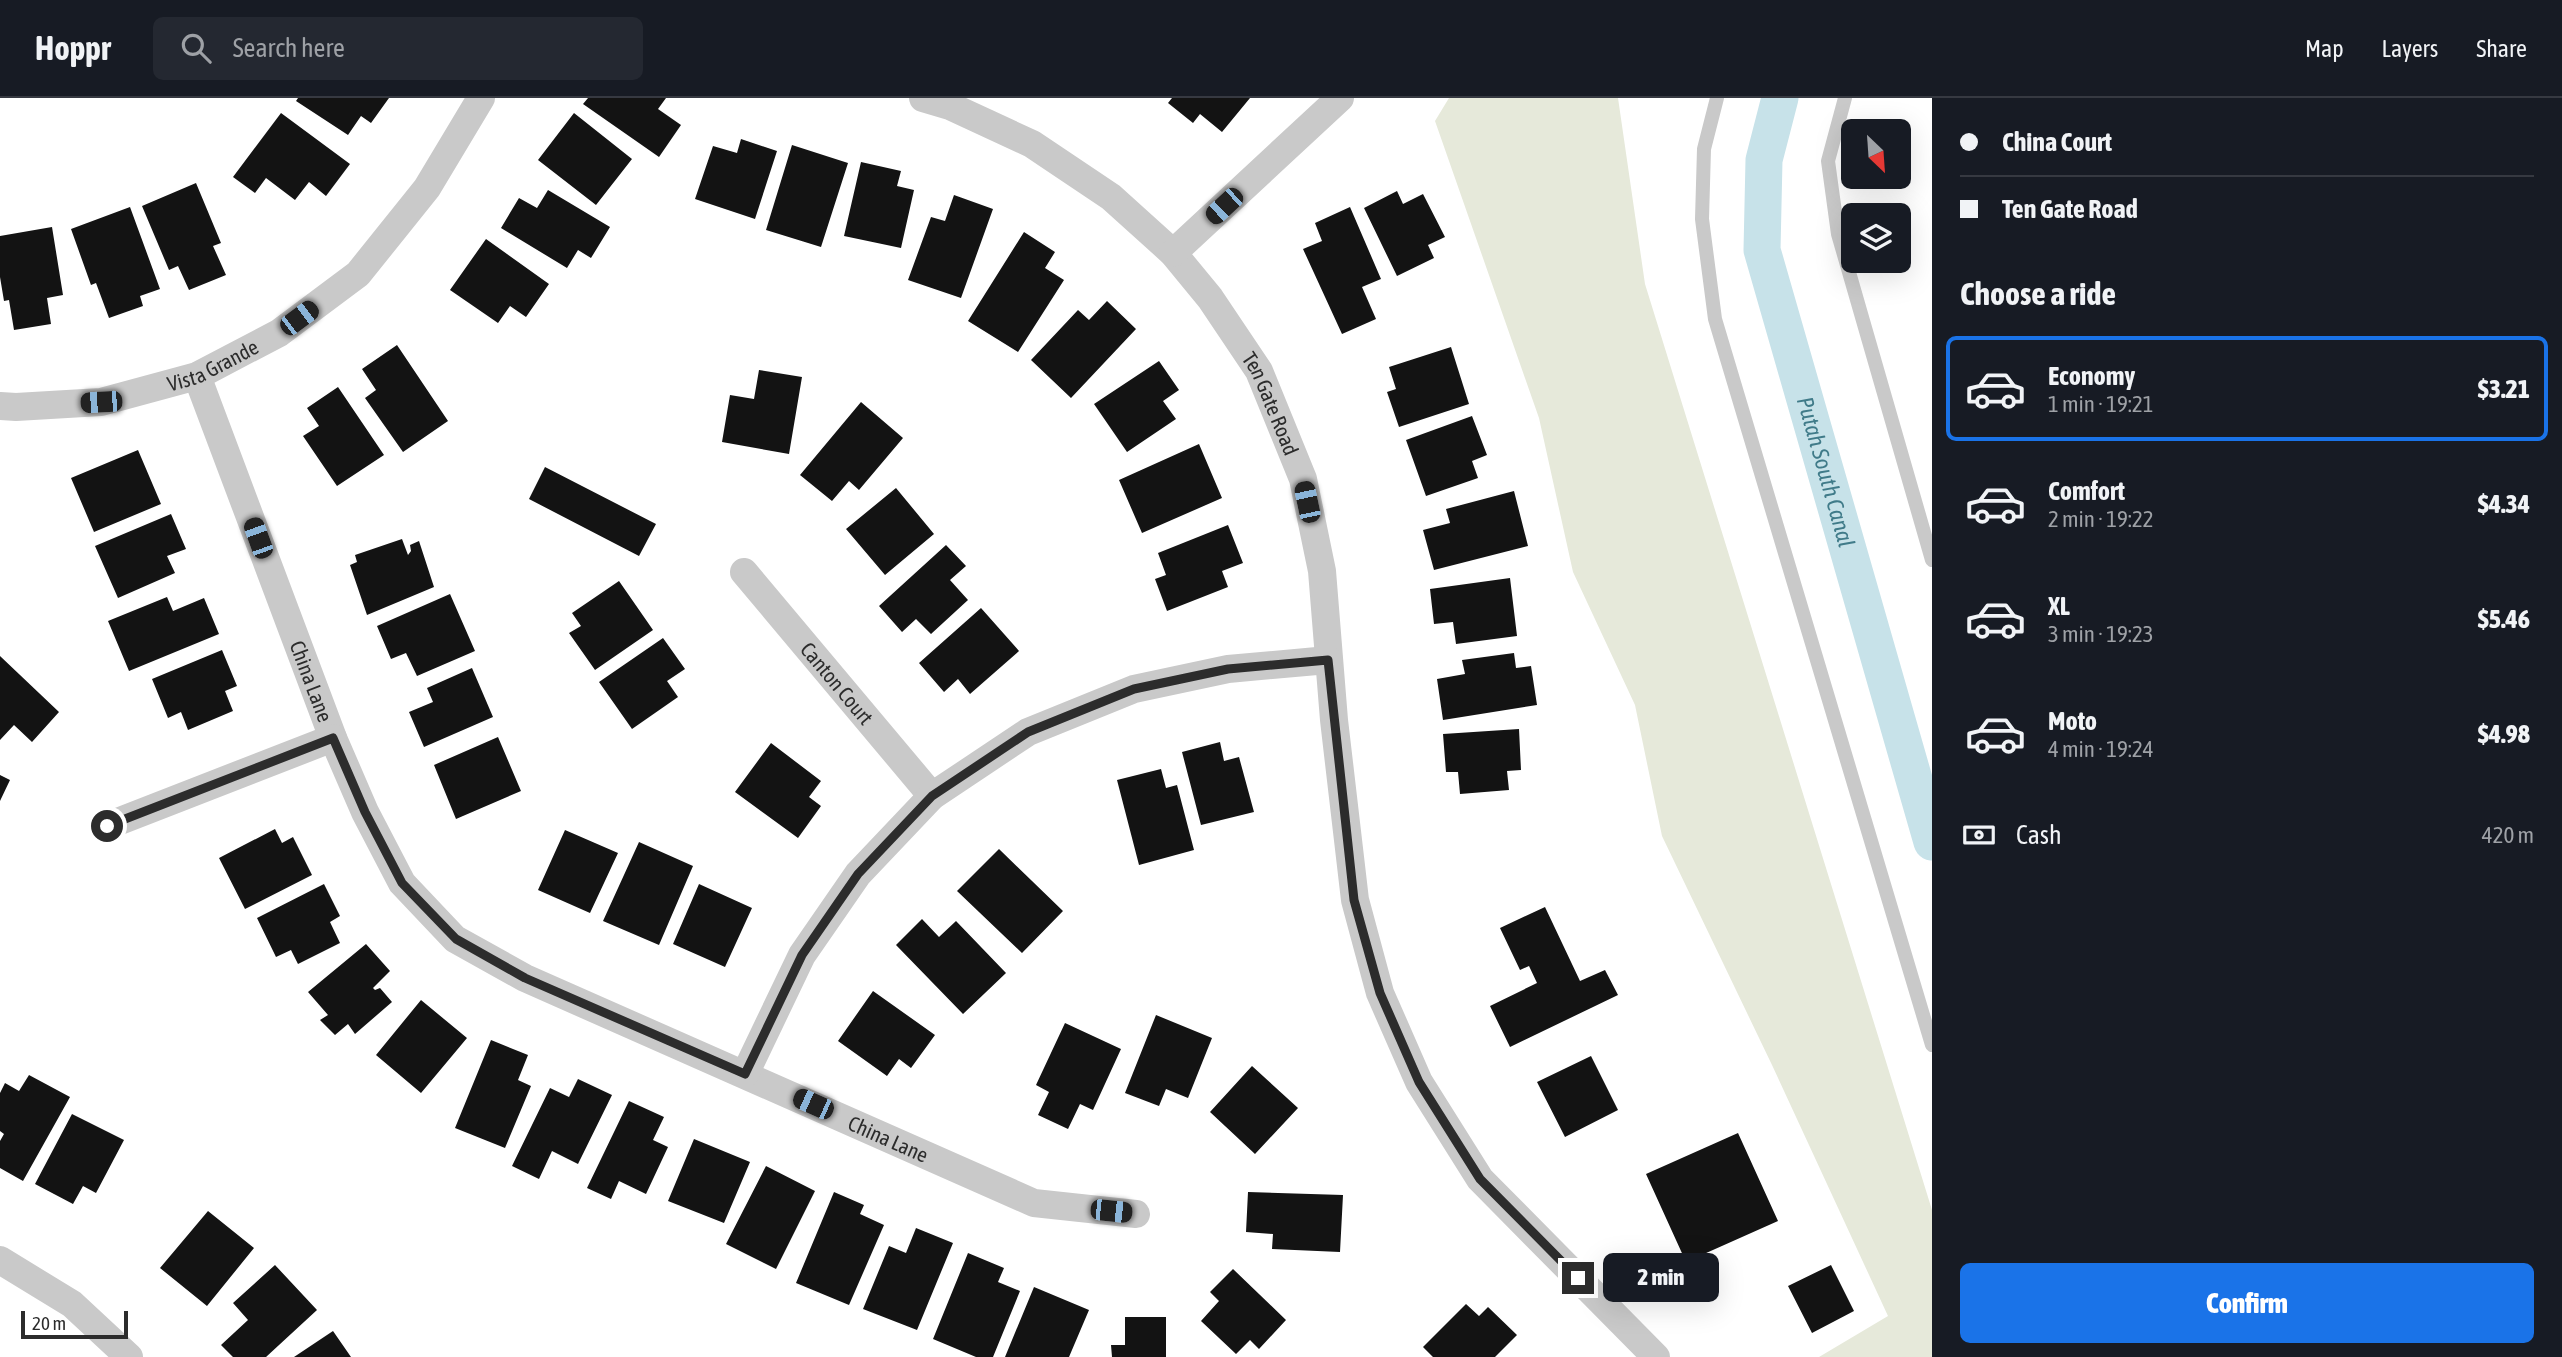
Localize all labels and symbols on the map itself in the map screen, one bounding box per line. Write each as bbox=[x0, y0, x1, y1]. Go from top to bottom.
north arrow bbox=[1841, 119, 1911, 189]
car bbox=[1202, 184, 1247, 228]
car bbox=[276, 297, 323, 339]
street label: Vista Grande bbox=[164, 334, 262, 396]
street label: Ten Gate Road bbox=[1238, 347, 1304, 458]
car bbox=[80, 390, 123, 414]
water label: Putah South Canal bbox=[1792, 394, 1860, 550]
car bbox=[1293, 479, 1322, 525]
car bbox=[241, 515, 276, 561]
street label: China Lane bbox=[285, 637, 338, 725]
street label: Canton Court bbox=[796, 637, 878, 729]
route start bbox=[91, 810, 123, 842]
car bbox=[790, 1086, 837, 1122]
street label: China Lane bbox=[845, 1111, 932, 1167]
car bbox=[1090, 1198, 1133, 1224]
callout: 2 min bbox=[1602, 1254, 1718, 1302]
route end bbox=[1562, 1262, 1594, 1294]
scale bar bbox=[21, 1308, 128, 1340]

